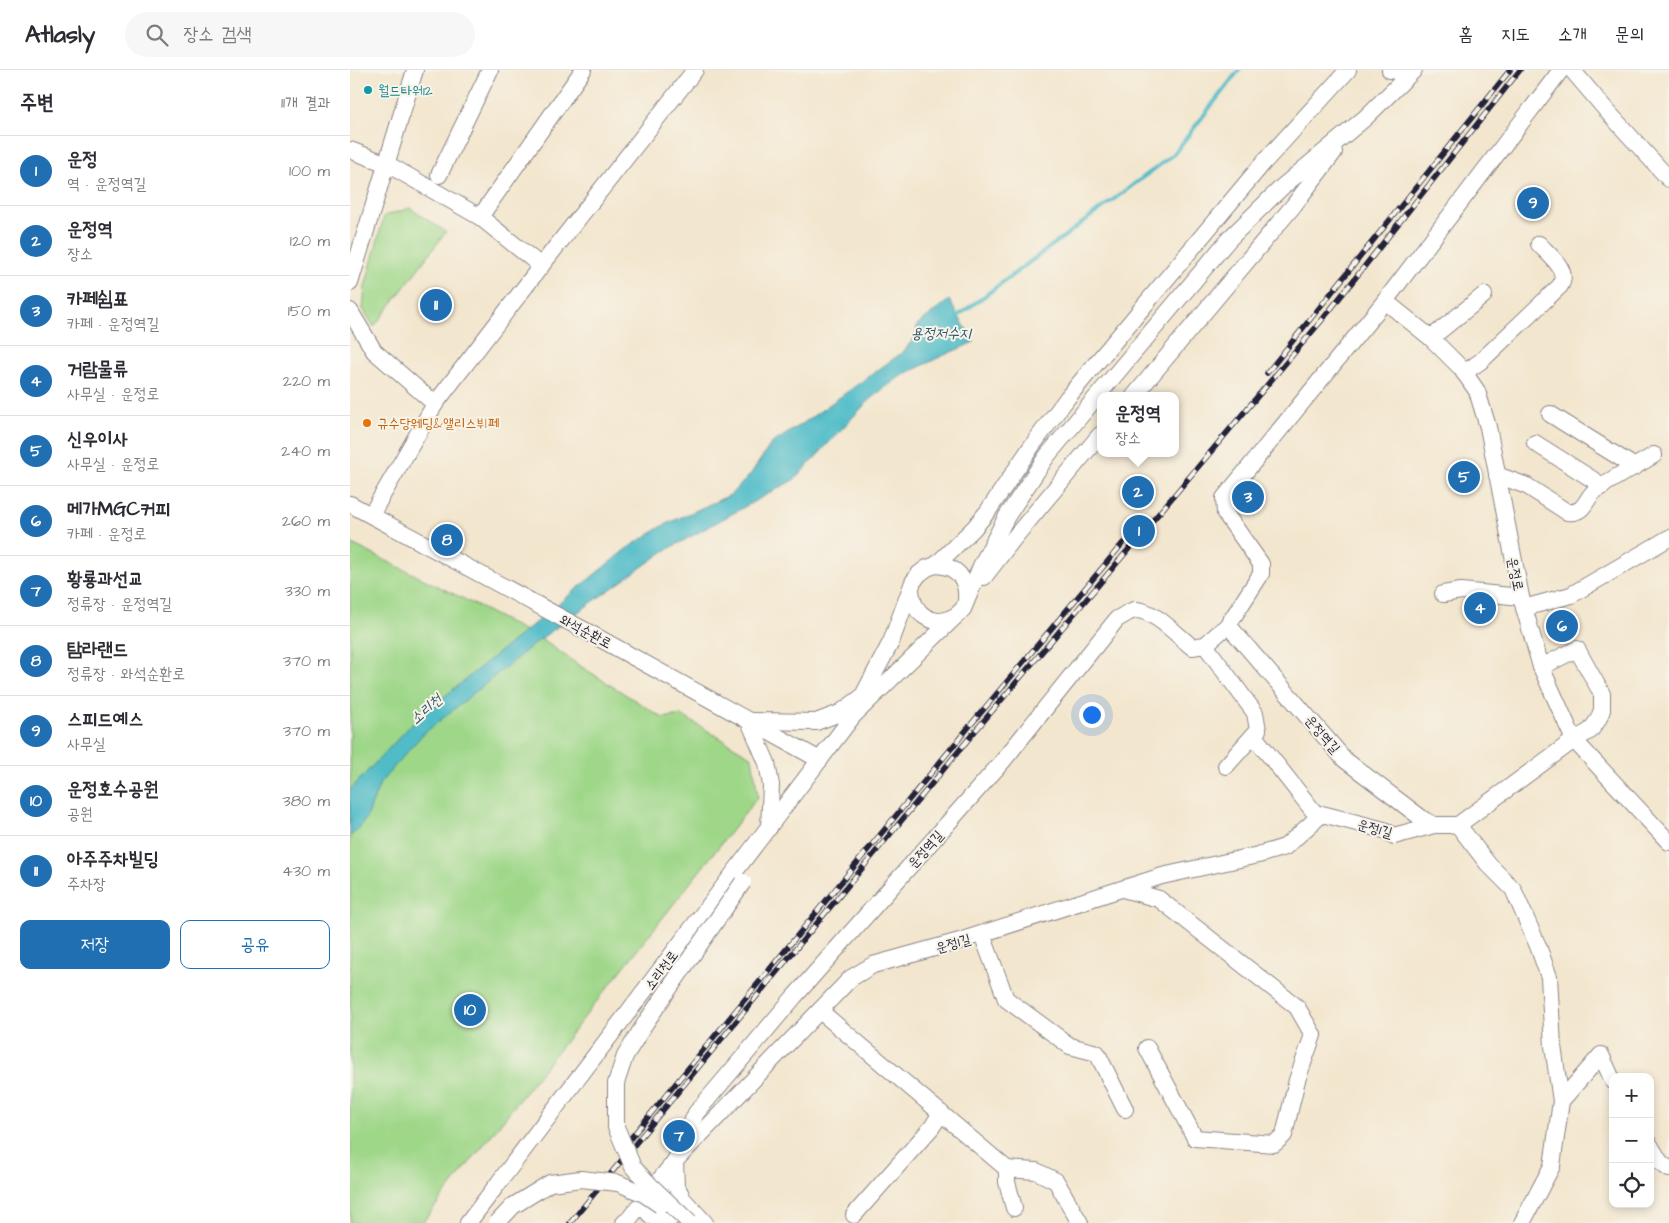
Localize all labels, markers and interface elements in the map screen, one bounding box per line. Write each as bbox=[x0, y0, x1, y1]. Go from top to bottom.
search box bbox=[125, 12, 475, 57]
text: Atlasly bbox=[25, 18, 95, 52]
icon: search bbox=[143, 21, 171, 49]
text: 장소 검색 bbox=[183, 21, 252, 48]
text: 홈 bbox=[1459, 22, 1473, 47]
text: 지도 bbox=[1501, 22, 1530, 47]
text: 소개 bbox=[1558, 22, 1587, 47]
text: 문의 bbox=[1615, 22, 1644, 47]
place label: 월드타워12 bbox=[378, 81, 433, 101]
marker: 월드타워12 bbox=[362, 84, 374, 96]
text: 주변 bbox=[20, 88, 54, 117]
text: 11개 결과 bbox=[281, 92, 330, 114]
text: 운정 bbox=[67, 146, 98, 173]
text: 1 bbox=[35, 160, 37, 182]
text: 100 m bbox=[289, 160, 330, 182]
text: 역 · 운정역길 bbox=[67, 173, 146, 195]
pin: 9 bbox=[1517, 184, 1549, 222]
text: 운정역 bbox=[67, 216, 113, 243]
text: 2 bbox=[31, 230, 41, 252]
text: 120 m bbox=[290, 230, 330, 252]
text: 장소 bbox=[67, 243, 93, 265]
text: 카페쉼표 bbox=[67, 286, 128, 313]
pin: 11 bbox=[420, 286, 452, 324]
text: 3 bbox=[32, 300, 40, 322]
text: 150 m bbox=[288, 300, 330, 322]
text: 카페 · 운정역길 bbox=[67, 313, 159, 335]
water label: 용정저수지 bbox=[911, 323, 973, 344]
text: 거람물류 bbox=[67, 356, 128, 383]
text: 4 bbox=[31, 370, 41, 392]
text: 220 m bbox=[283, 370, 330, 392]
text: 사무실 · 운정로 bbox=[67, 383, 159, 405]
popup bbox=[1097, 392, 1179, 457]
text: 운정역 bbox=[1115, 400, 1161, 427]
place label: 규수당웨딩&앨리스뷔페 bbox=[377, 414, 499, 434]
marker: 규수당웨딩&앨리스뷔페 bbox=[361, 417, 373, 429]
text: 신우이사 bbox=[67, 426, 128, 453]
text: 장소 bbox=[1115, 427, 1141, 449]
text: 5 bbox=[30, 440, 42, 462]
text: 240 m bbox=[281, 440, 330, 462]
text: 사무실 · 운정로 bbox=[67, 453, 159, 475]
pin: 5 bbox=[1448, 458, 1480, 496]
pin: 2 bbox=[1122, 473, 1154, 511]
pin: 3 bbox=[1232, 478, 1264, 516]
text: 메가MGC커피 bbox=[67, 496, 170, 523]
text: 6 bbox=[31, 510, 41, 532]
text: 260 m bbox=[282, 510, 330, 532]
pin: 1 bbox=[1123, 512, 1155, 550]
pin: 8 bbox=[431, 521, 463, 559]
text: 카페 · 운정로 bbox=[67, 523, 146, 545]
street label: 운정로 bbox=[1502, 556, 1528, 593]
text: 황룡과선교 bbox=[67, 566, 143, 593]
text: 7 bbox=[31, 580, 41, 602]
text: 330 m bbox=[285, 580, 330, 602]
pin: 4 bbox=[1464, 589, 1496, 627]
text: 정류장 · 운정역길 bbox=[67, 593, 172, 615]
pin: 6 bbox=[1546, 607, 1578, 645]
street label: 와석순환로 bbox=[556, 610, 615, 654]
text: 탐라랜드 bbox=[67, 636, 128, 663]
text: 8 bbox=[31, 650, 41, 672]
text: 370 m bbox=[283, 650, 330, 672]
text: 정류장 · 와석순환로 bbox=[67, 663, 185, 685]
water label: 소리천 bbox=[406, 688, 448, 729]
your location bbox=[1079, 702, 1105, 728]
text: 스피드예스 bbox=[67, 706, 143, 733]
street label: 운정역길 bbox=[1300, 711, 1345, 759]
text: 9 bbox=[31, 720, 41, 742]
text: 370 m bbox=[283, 720, 330, 742]
text: 사무실 bbox=[67, 733, 106, 755]
text: 운정호수공원 bbox=[67, 776, 159, 803]
text: 10 bbox=[30, 790, 42, 812]
text: 380 m bbox=[283, 790, 330, 812]
text: 공원 bbox=[67, 803, 93, 825]
street label: 운정1길 bbox=[1355, 814, 1395, 844]
street label: 운정역길 bbox=[903, 826, 949, 873]
text: 아주주차빌딩 bbox=[67, 846, 159, 873]
text: 11 bbox=[34, 860, 38, 882]
text: 430 m bbox=[282, 860, 330, 882]
text: 주차장 bbox=[67, 873, 106, 895]
button: 저장 bbox=[20, 920, 170, 969]
button: 공유 bbox=[180, 920, 330, 969]
street label: 운정1길 bbox=[933, 929, 974, 958]
street label: 소리천로 bbox=[640, 947, 683, 995]
pin: 10 bbox=[454, 991, 486, 1029]
map controls bbox=[1609, 1073, 1654, 1208]
button: + bbox=[1609, 1073, 1654, 1118]
pin: 7 bbox=[663, 1117, 695, 1155]
button: − bbox=[1609, 1118, 1654, 1163]
button: locate bbox=[1609, 1163, 1654, 1208]

